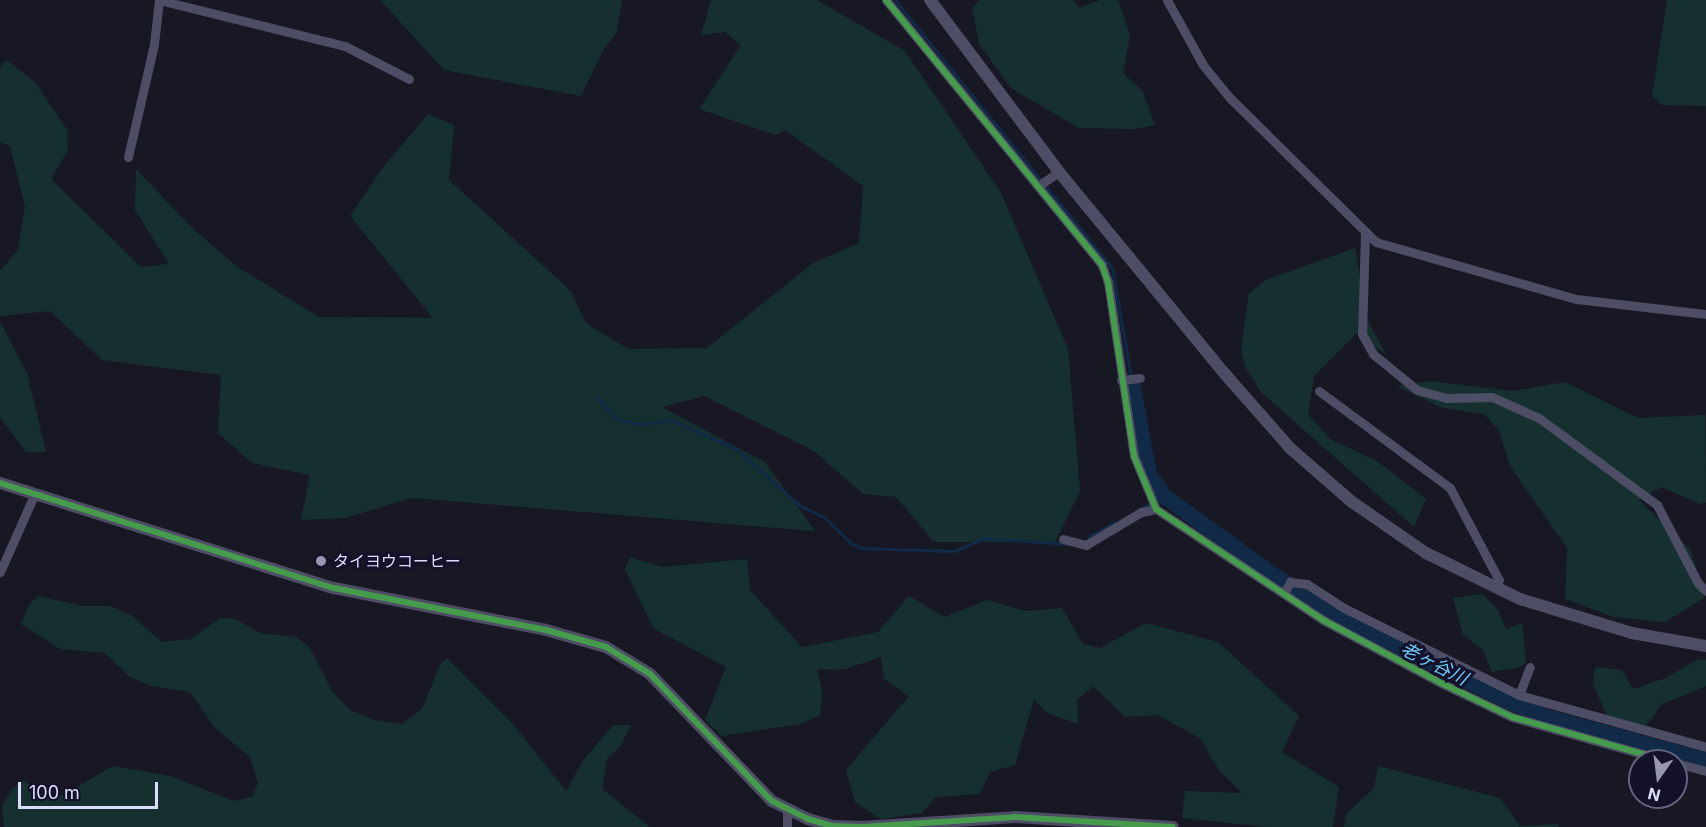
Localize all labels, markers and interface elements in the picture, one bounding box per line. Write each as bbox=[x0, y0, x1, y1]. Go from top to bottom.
place label: タイヨウコーヒー bbox=[333, 551, 461, 571]
marker: タイヨウコーヒー bbox=[314, 554, 328, 568]
water label: 老ヶ谷川 bbox=[1397, 638, 1471, 690]
north arrow bbox=[1628, 749, 1688, 809]
scale bar bbox=[21, 770, 160, 808]
text: 100 m bbox=[29, 782, 80, 803]
text: N bbox=[1646, 783, 1662, 806]

